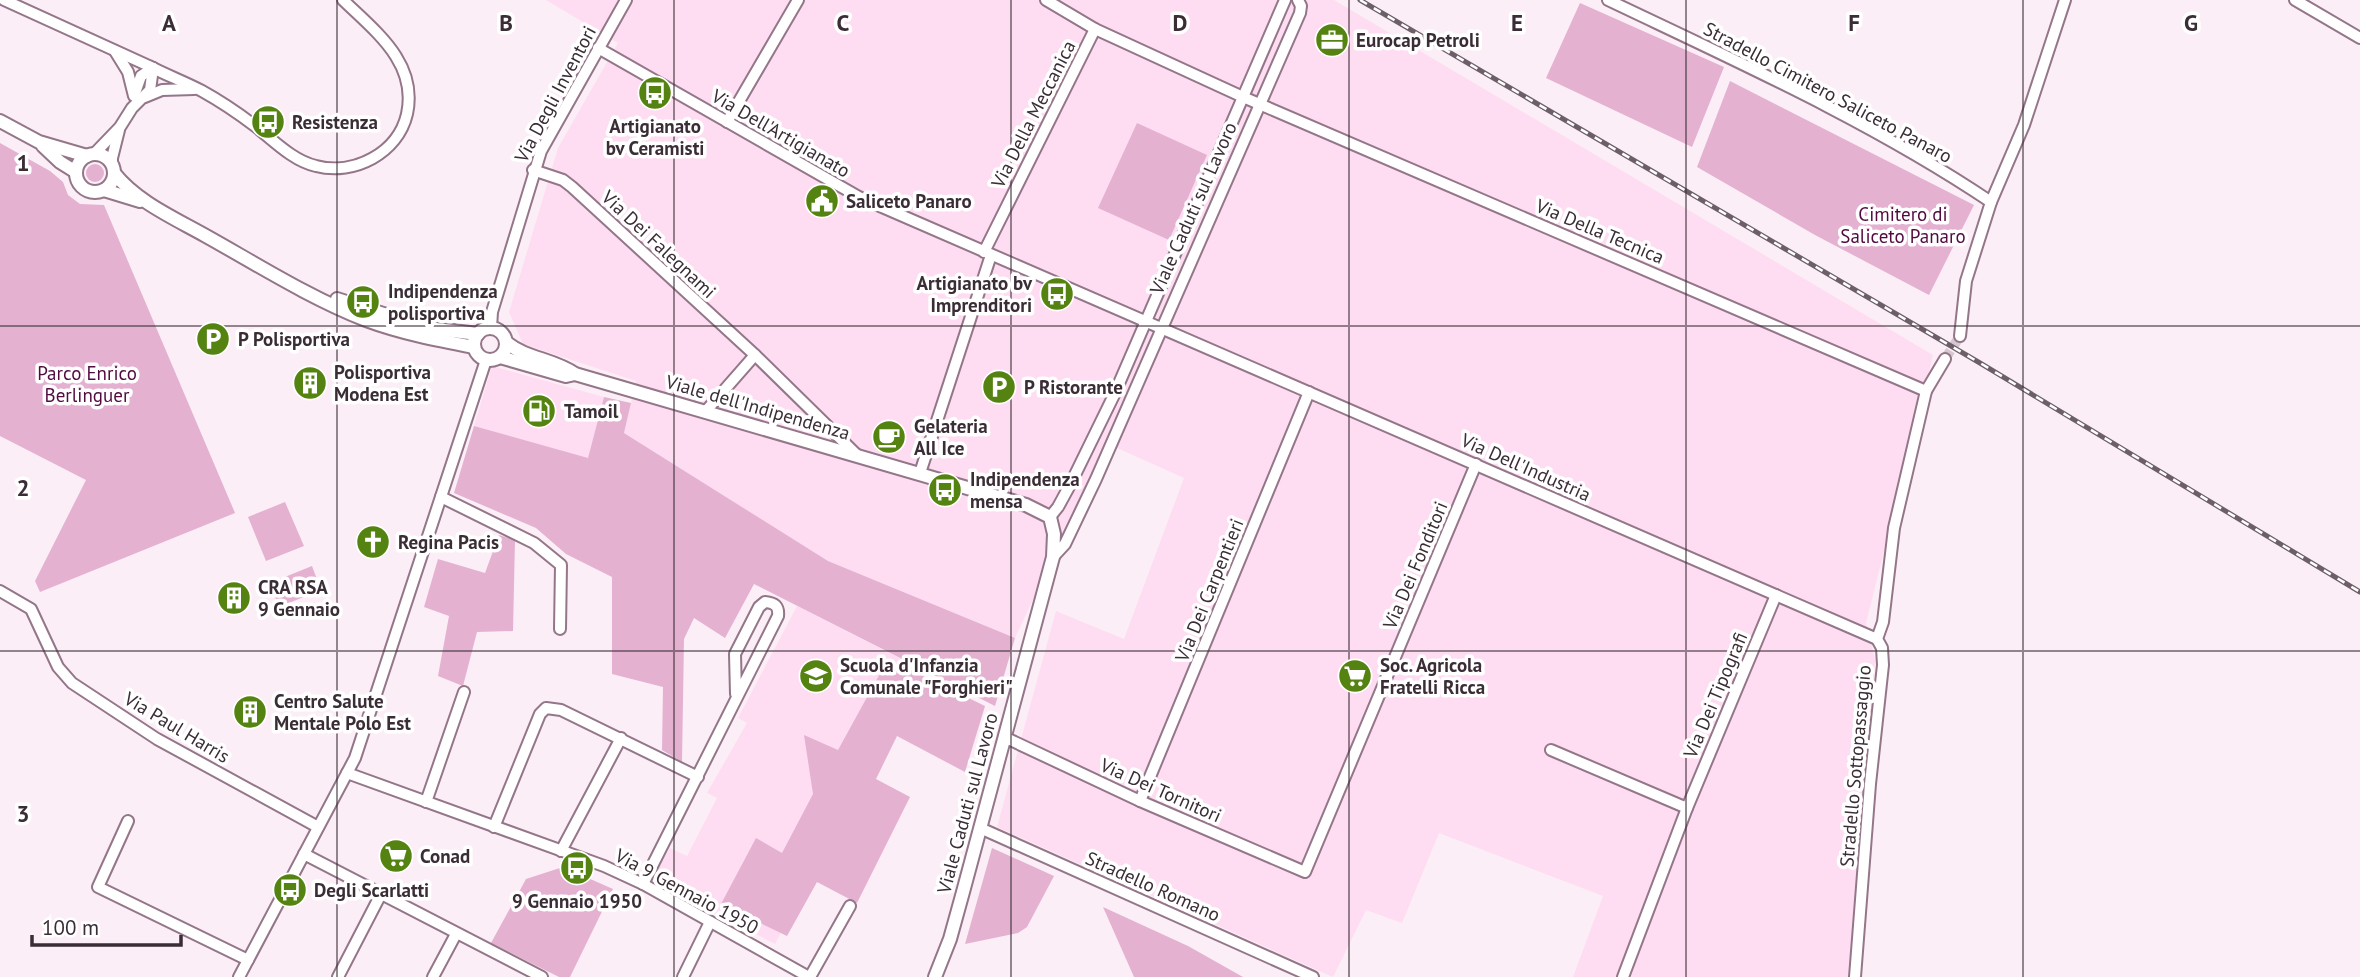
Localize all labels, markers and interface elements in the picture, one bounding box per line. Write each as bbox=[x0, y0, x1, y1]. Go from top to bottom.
text: A bbox=[162, 8, 176, 37]
text: B bbox=[499, 8, 513, 37]
text: C bbox=[837, 8, 850, 37]
text: D bbox=[1173, 8, 1187, 37]
text: E bbox=[1511, 8, 1523, 37]
text: F bbox=[1848, 8, 1860, 37]
text: G bbox=[2184, 8, 2198, 37]
street label: Stradello Cimitero Saliceto Panaro bbox=[1700, 16, 1956, 168]
office icon: Eurocap Petroli bbox=[1313, 21, 1351, 59]
street label: Via Degli Inventori bbox=[508, 22, 601, 167]
place label: Eurocap Petroli bbox=[1356, 28, 1480, 52]
street label: Via Della Meccanica bbox=[985, 36, 1080, 193]
bus stop icon: Artigianato bv Ceramisti bbox=[636, 74, 674, 112]
street label: Via Dell'Artigianato bbox=[707, 83, 855, 182]
bus stop icon: Resistenza bbox=[249, 103, 287, 141]
place label: Resistenza bbox=[292, 110, 378, 134]
place label: Artigianato bv Ceramisti bbox=[606, 114, 704, 160]
street label: Viale Caduti sul Lavoro bbox=[1144, 118, 1242, 299]
text: 1 bbox=[16, 148, 30, 177]
public building icon: Saliceto Panaro bbox=[803, 182, 841, 220]
street label: Via Dei Falegnami bbox=[596, 184, 721, 303]
place label: Saliceto Panaro bbox=[846, 189, 972, 213]
street label: Via Della Tecnica bbox=[1531, 193, 1668, 269]
park label: Cimitero di Saliceto Panaro bbox=[1840, 202, 1966, 248]
place label: Artigianato bv Imprenditori bbox=[916, 271, 1033, 317]
bus stop icon: Artigianato bv Imprenditori bbox=[1038, 275, 1076, 313]
place label: Indipendenza polisportiva bbox=[388, 279, 498, 325]
bus stop icon: Indipendenza polisportiva bbox=[344, 283, 382, 321]
parking icon: P Polisportiva bbox=[194, 320, 232, 358]
place label: P Polisportiva bbox=[238, 327, 350, 351]
place label: Polisportiva Modena Est bbox=[334, 360, 431, 406]
park label: Parco Enrico Berlinguer bbox=[37, 361, 137, 407]
building icon: Polisportiva Modena Est bbox=[291, 364, 329, 402]
parking icon: P Ristorante bbox=[980, 368, 1018, 406]
street label: Viale dell'Indipendenza bbox=[662, 369, 853, 445]
place label: P Ristorante bbox=[1024, 375, 1123, 399]
fuel station icon: Tamoil bbox=[520, 392, 558, 430]
place label: Tamoil bbox=[564, 399, 619, 423]
place label: Gelateria All Ice bbox=[914, 414, 988, 460]
cafe icon: Gelateria All Ice bbox=[870, 418, 908, 456]
street label: Via Dell'Industria bbox=[1456, 427, 1595, 506]
place label: Indipendenza mensa bbox=[970, 467, 1080, 513]
bus stop icon: Indipendenza mensa bbox=[926, 471, 964, 509]
text: 2 bbox=[16, 473, 30, 502]
street label: Via Dei Fonditori bbox=[1377, 498, 1453, 633]
street label: Via Dei Carpentieri bbox=[1169, 515, 1249, 666]
church icon: Regina Pacis bbox=[354, 523, 392, 561]
place label: Regina Pacis bbox=[398, 530, 499, 554]
place label: CRA RSA 9 Gennaio bbox=[258, 575, 340, 621]
building icon: CRA RSA 9 Gennaio bbox=[215, 579, 253, 617]
street label: Via Dei Tipografi bbox=[1677, 628, 1752, 763]
place label: Scuola d'Infanzia Comunale "Forghieri" bbox=[840, 653, 1013, 699]
place label: Soc. Agricola Fratelli Ricca bbox=[1380, 653, 1485, 699]
school or university icon: Scuola d'Infanzia Comunale "Forghieri" bbox=[797, 657, 835, 695]
supermarket icon: Soc. Agricola Fratelli Ricca bbox=[1336, 657, 1374, 695]
street label: Stradello Sottopassaggio bbox=[1834, 664, 1876, 868]
street label: Via Paul Harris bbox=[119, 686, 234, 768]
place label: Centro Salute Mentale Polo Est bbox=[274, 689, 411, 735]
building icon: Centro Salute Mentale Polo Est bbox=[231, 693, 269, 731]
street label: Viale Caduti sul Lavoro bbox=[931, 710, 1003, 897]
street label: Via Dei Tornitori bbox=[1096, 752, 1225, 827]
text: 3 bbox=[16, 799, 30, 828]
supermarket icon: Conad bbox=[377, 837, 415, 875]
street label: Via 9 Gennaio 1950 bbox=[610, 843, 763, 939]
place label: Conad bbox=[420, 844, 470, 868]
street label: Stradello Romano bbox=[1082, 846, 1224, 926]
bus stop icon: 9 Gennaio 1950 bbox=[558, 849, 596, 887]
bus stop icon: Degli Scarlatti bbox=[271, 871, 309, 909]
place label: Degli Scarlatti bbox=[314, 878, 429, 902]
place label: 9 Gennaio 1950 bbox=[512, 889, 642, 913]
scale bar bbox=[32, 904, 180, 948]
text: 100 m bbox=[42, 914, 99, 941]

